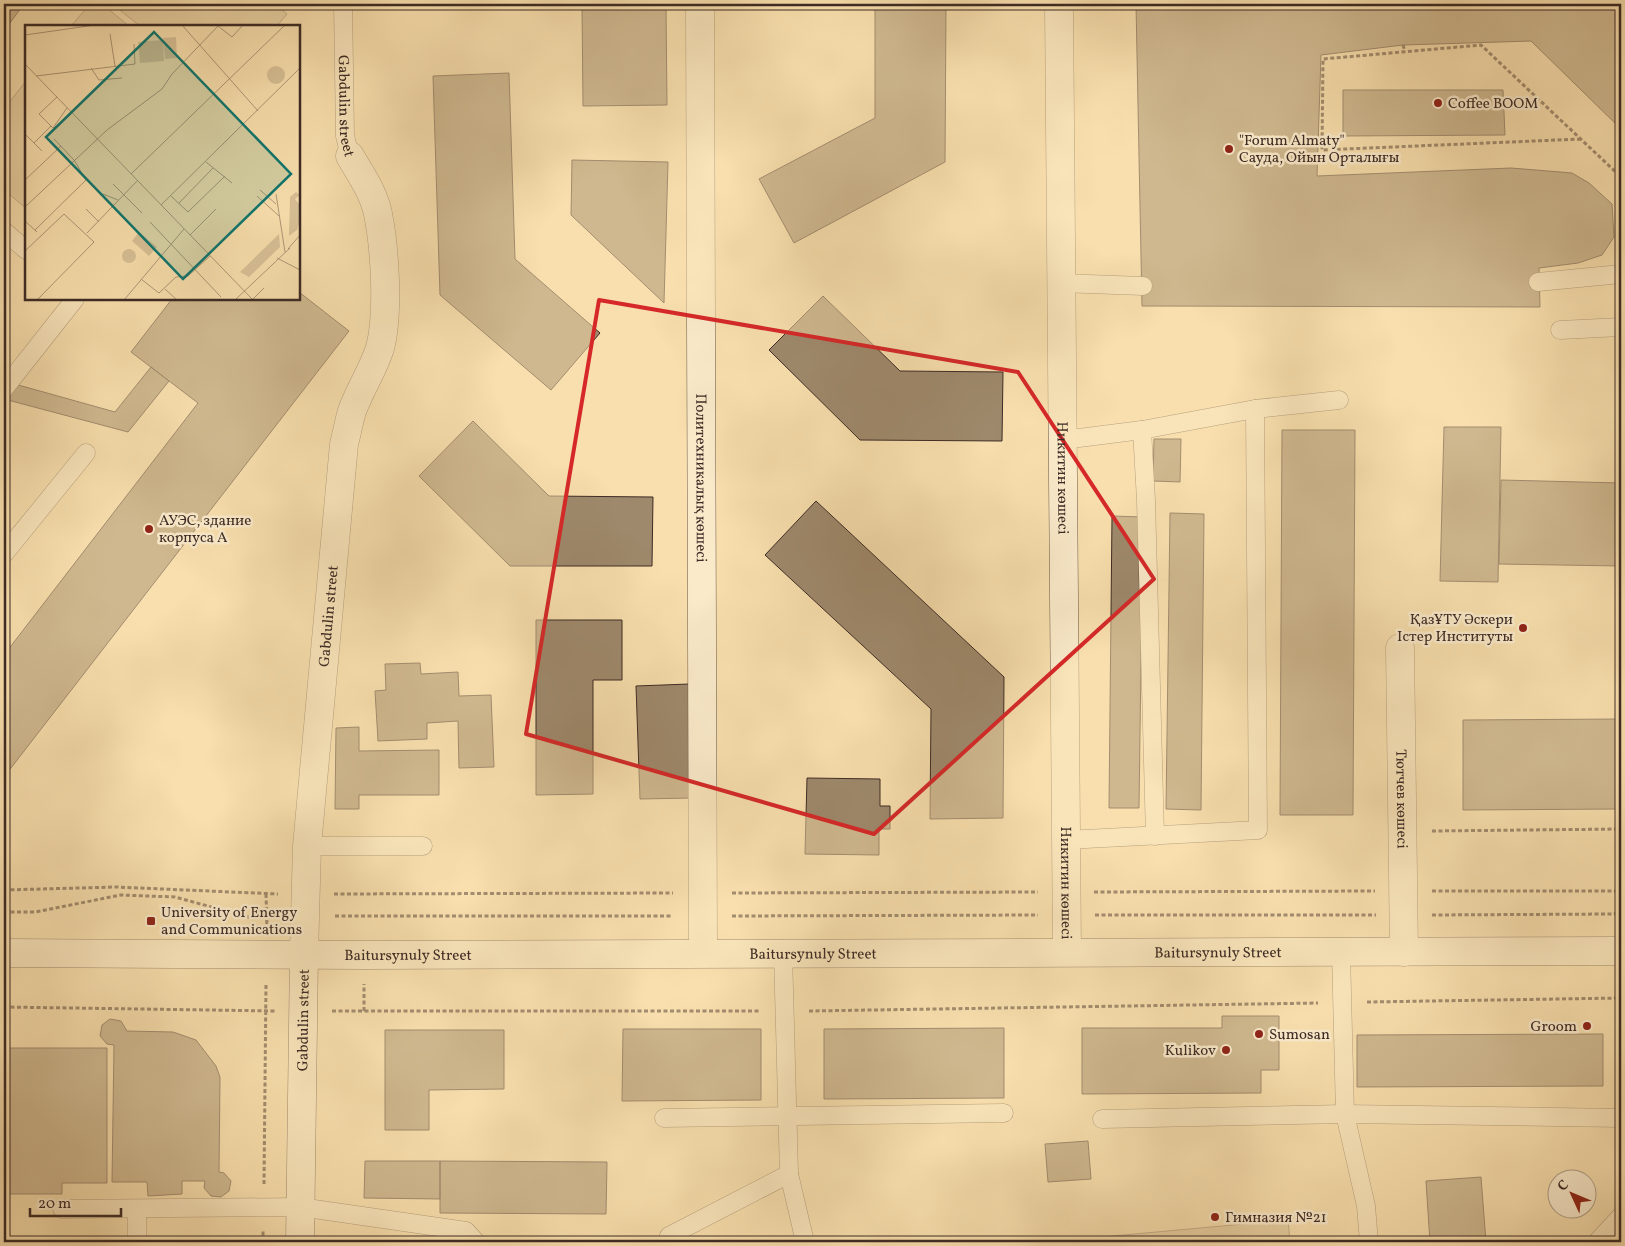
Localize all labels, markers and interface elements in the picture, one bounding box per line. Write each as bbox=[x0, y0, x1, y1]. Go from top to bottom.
inset map bbox=[25, 25, 300, 300]
street label: Gabdulin street bbox=[332, 55, 359, 159]
place label: Coffee BOOM bbox=[1448, 94, 1538, 115]
marker: Coffee BOOM bbox=[1432, 97, 1444, 109]
place label: "Forum Almaty" Сауда, Ойын Орталығы bbox=[1239, 131, 1400, 169]
marker: "Forum Almaty" Сауда, Ойын Орталығы bbox=[1223, 143, 1235, 155]
street label: Политехникалық көшесі bbox=[689, 393, 711, 563]
street label: Никитин көшесі bbox=[1051, 421, 1072, 535]
place label: АУЭС, здание корпуса A bbox=[159, 511, 251, 549]
marker: АУЭС, здание корпуса A bbox=[143, 523, 155, 535]
street label: Gabdulin street bbox=[315, 564, 345, 668]
place label: ҚазҰТУ Әскери Істер Институты bbox=[1397, 610, 1513, 648]
marker: ҚазҰТУ Әскери Істер Институты bbox=[1517, 622, 1529, 634]
street label: Тютчев көшесі bbox=[1389, 749, 1412, 849]
street label: Никитин көшесі bbox=[1054, 826, 1076, 940]
place label: University of Energy and Communications bbox=[161, 903, 302, 941]
marker: University of Energy and Communications bbox=[145, 915, 157, 927]
street label: Baitursynuly Street bbox=[1154, 943, 1282, 964]
street label: Baitursynuly Street bbox=[749, 944, 877, 966]
street label: Baitursynuly Street bbox=[344, 946, 472, 967]
street label: Gabdulin street bbox=[293, 969, 316, 1071]
place label: Groom bbox=[1531, 1017, 1577, 1038]
marker: Groom bbox=[1581, 1020, 1593, 1032]
place label: Sumosan bbox=[1269, 1025, 1330, 1046]
marker: Sumosan bbox=[1253, 1028, 1265, 1040]
place label: Kulikov bbox=[1165, 1041, 1216, 1062]
marker: Kulikov bbox=[1220, 1044, 1232, 1056]
north arrow bbox=[1548, 1168, 1598, 1218]
text: С bbox=[1554, 1176, 1574, 1196]
scale bar bbox=[30, 1186, 121, 1218]
text: 20 m bbox=[38, 1194, 71, 1215]
place label: Гимназия №21 bbox=[1225, 1208, 1327, 1229]
marker: Гимназия №21 bbox=[1209, 1211, 1221, 1223]

